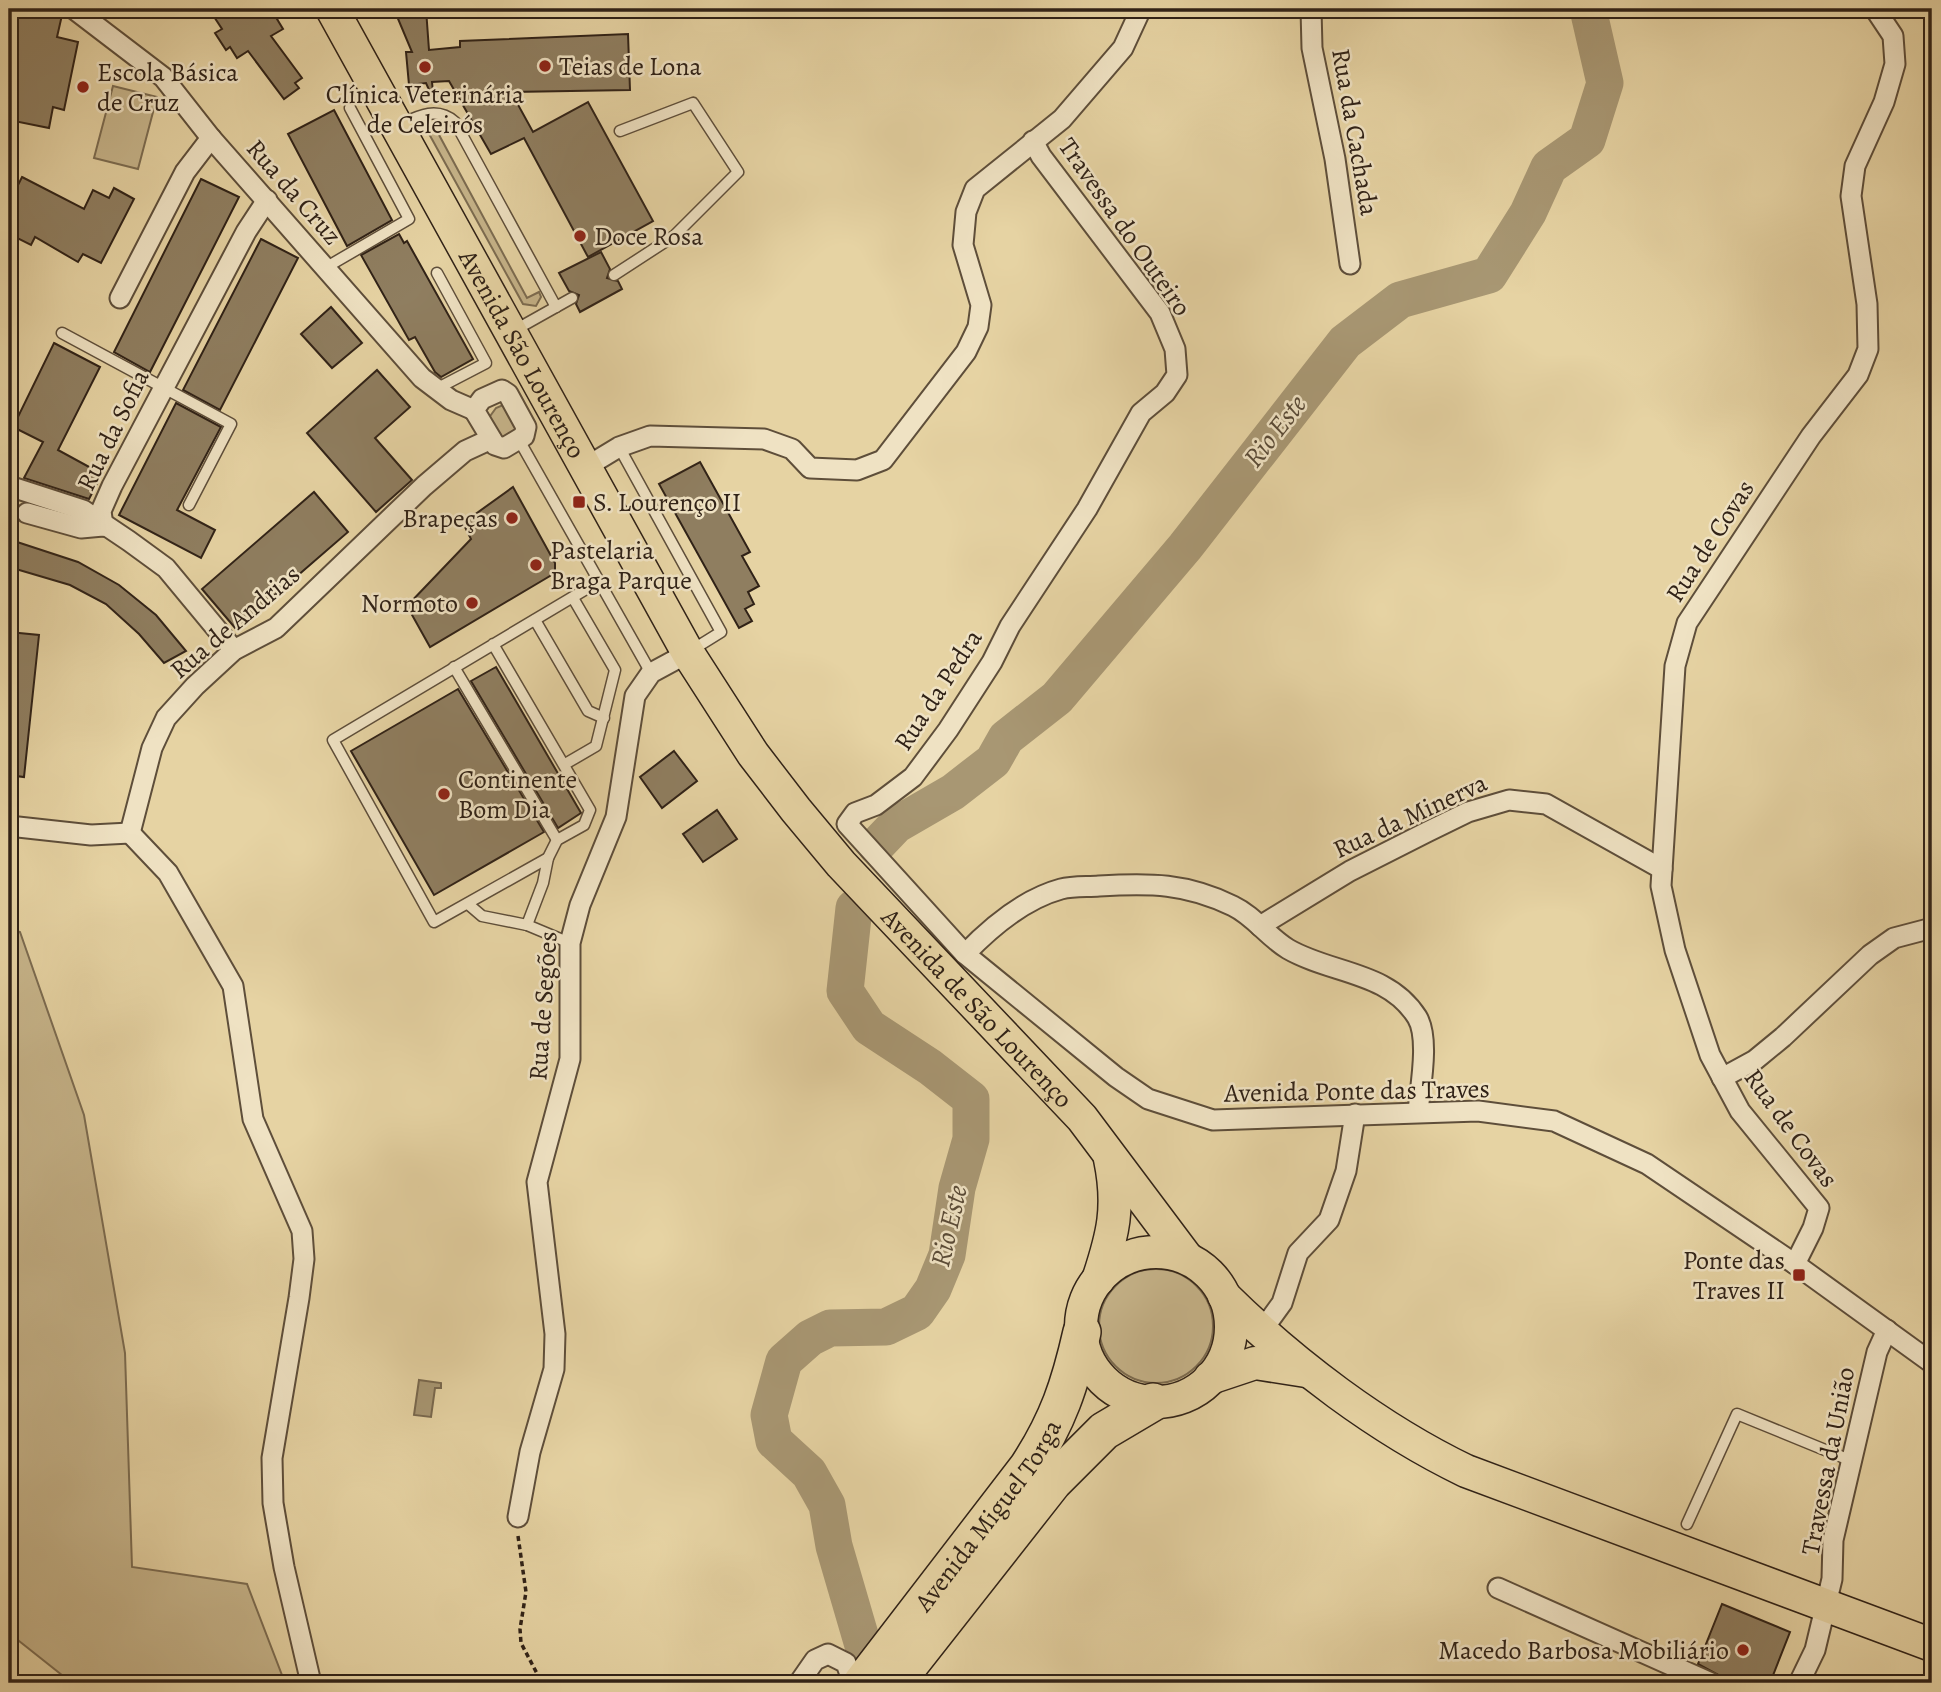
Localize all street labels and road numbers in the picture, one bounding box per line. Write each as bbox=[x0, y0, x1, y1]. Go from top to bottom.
street label: Rua da Cachada bbox=[1323, 46, 1387, 218]
street label: Travessa do Outeiro bbox=[1050, 131, 1200, 323]
street label: Rua da Cruz bbox=[238, 132, 350, 252]
street label: Avenida São Lourenço bbox=[450, 242, 594, 464]
street label: Rua da Sofia bbox=[69, 363, 157, 497]
street label: Rua de Covas bbox=[1657, 473, 1763, 609]
street label: Rua de Andrias bbox=[162, 557, 308, 687]
street label: Rua da Pedra bbox=[886, 622, 990, 758]
street label: Rua da Minerva bbox=[1327, 765, 1493, 867]
street label: Avenida de São Lourenço bbox=[873, 899, 1081, 1116]
street label: Rua de Segões bbox=[520, 930, 566, 1082]
street label: Rua de Covas bbox=[1736, 1061, 1846, 1195]
street label: Avenida Ponte das Traves bbox=[1223, 1071, 1490, 1111]
street label: Travessa da União bbox=[1793, 1364, 1863, 1558]
street label: Avenida Miguel Torga bbox=[905, 1413, 1070, 1619]

